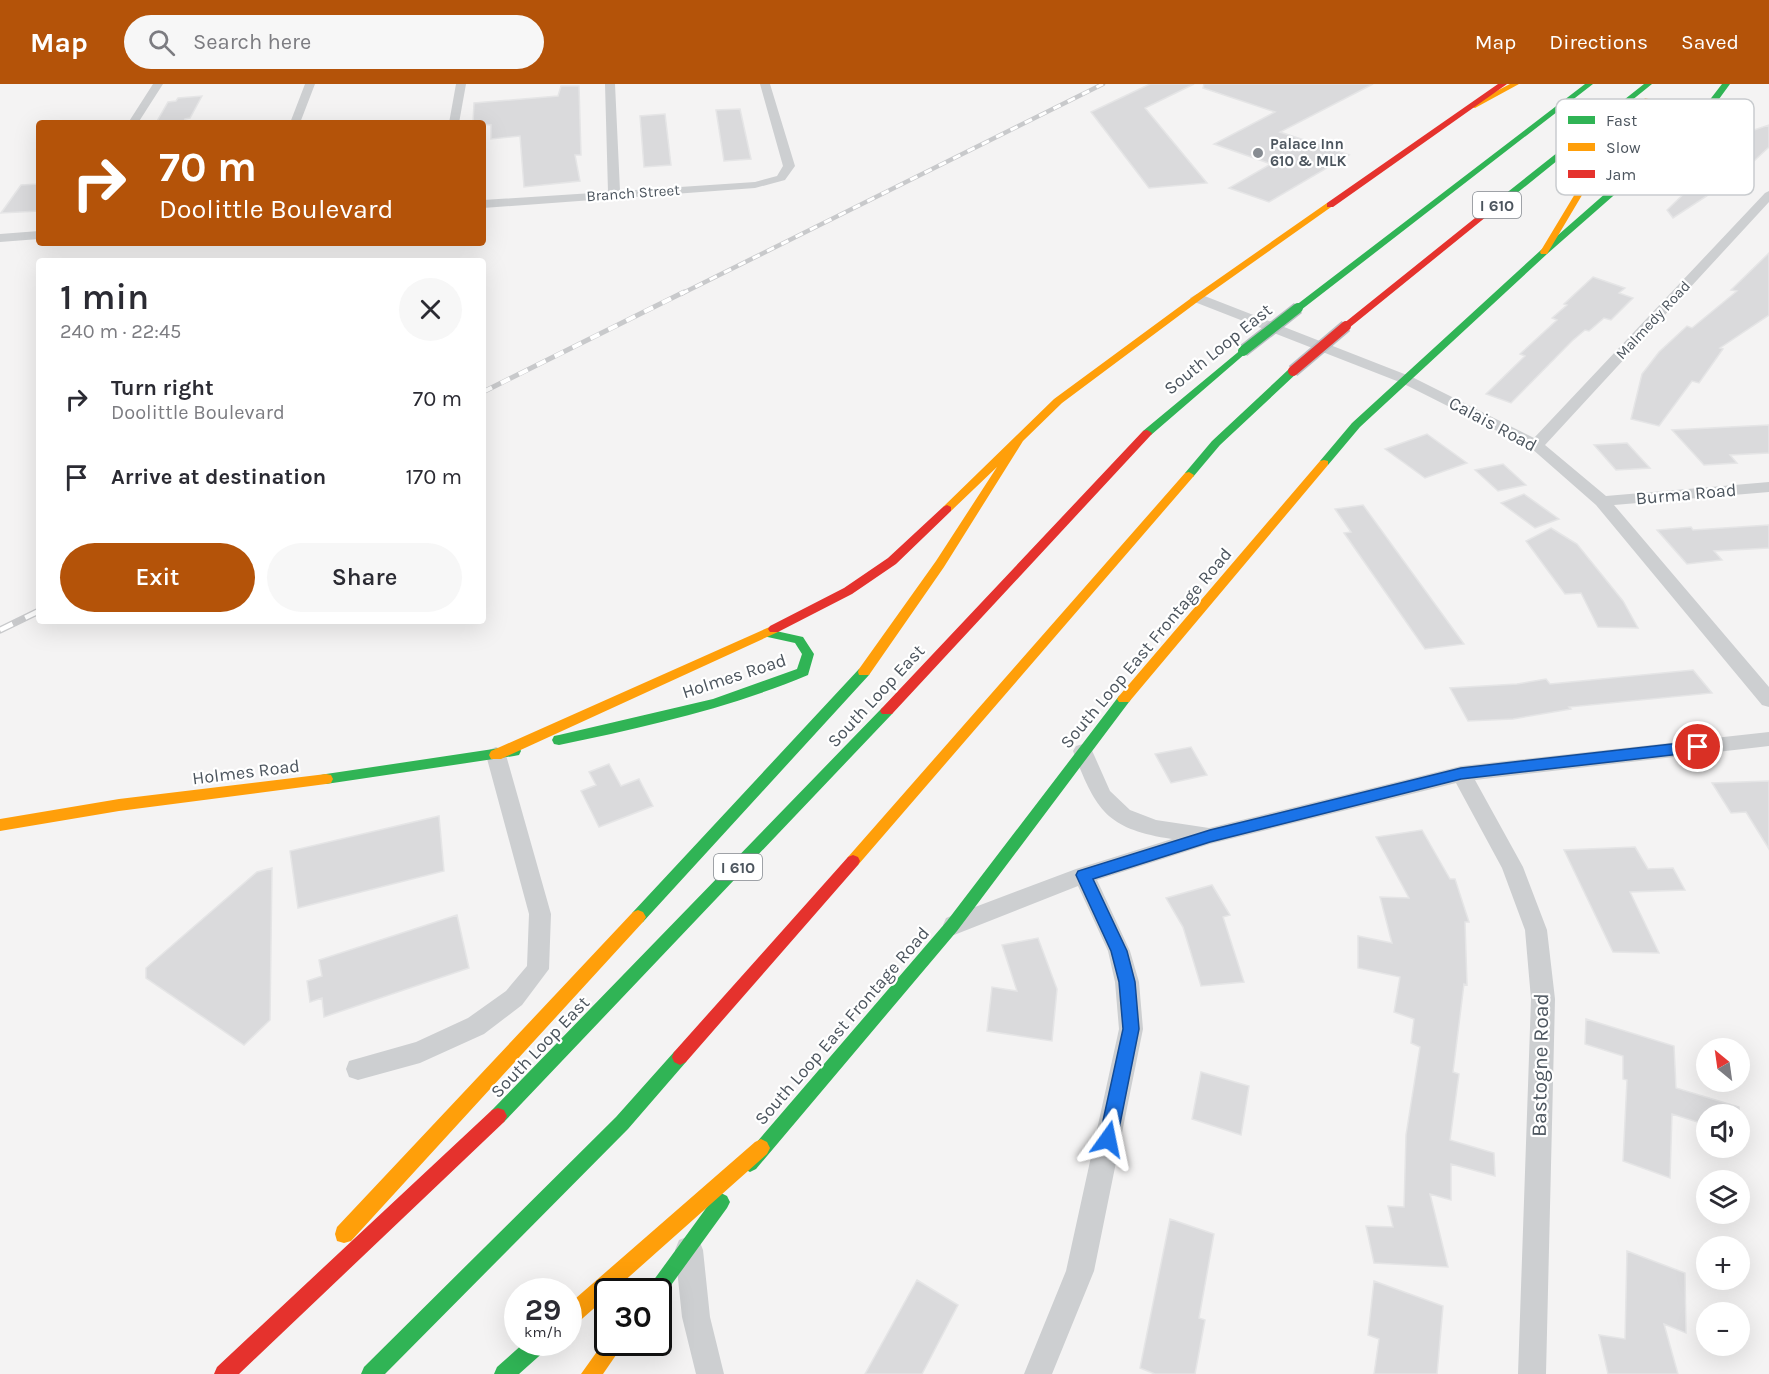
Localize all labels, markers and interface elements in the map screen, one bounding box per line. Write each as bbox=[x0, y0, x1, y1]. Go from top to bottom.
search box bbox=[124, 15, 544, 69]
text: Map bbox=[30, 26, 88, 59]
icon: search bbox=[145, 26, 178, 59]
text: Search here bbox=[193, 29, 311, 55]
text: Map bbox=[1475, 30, 1516, 54]
text: Directions bbox=[1549, 30, 1648, 54]
text: Saved bbox=[1681, 30, 1739, 54]
legend bbox=[1556, 99, 1754, 195]
text: Fast bbox=[1606, 111, 1637, 130]
place label: Palace Inn 610 & MLK bbox=[1270, 135, 1347, 170]
text: Slow bbox=[1606, 138, 1641, 157]
text: 70 m bbox=[159, 142, 257, 192]
icon: right bbox=[60, 144, 138, 222]
marker: Palace Inn 610 & MLK bbox=[1251, 146, 1265, 160]
text: Jam bbox=[1606, 165, 1636, 184]
street label: Branch Street bbox=[586, 181, 681, 205]
road number: I 610 bbox=[1473, 192, 1521, 218]
text: Doolittle Boulevard bbox=[159, 193, 394, 225]
text: 1 min bbox=[60, 276, 149, 318]
street label: Malmedy Road bbox=[1612, 277, 1694, 363]
button: close bbox=[399, 278, 462, 341]
street label: South Loop East bbox=[1160, 299, 1277, 399]
text: 240 m · 22:45 bbox=[60, 320, 181, 343]
text: Turn right bbox=[111, 375, 214, 401]
icon: right bbox=[60, 383, 93, 416]
text: 70 m bbox=[413, 386, 462, 412]
street label: Calais Road bbox=[1445, 392, 1541, 456]
text: Doolittle Boulevard bbox=[111, 401, 285, 424]
icon: arrive bbox=[60, 461, 93, 494]
text: Arrive at destination bbox=[111, 464, 326, 490]
text: 170 m bbox=[406, 464, 462, 490]
street label: Burma Road bbox=[1635, 479, 1737, 509]
button: Exit bbox=[60, 543, 255, 612]
button: Share bbox=[267, 543, 462, 612]
street label: South Loop East Frontage Road bbox=[1055, 543, 1237, 753]
street label: South Loop East bbox=[823, 640, 929, 752]
street label: Holmes Road bbox=[679, 649, 789, 703]
pin bbox=[1672, 721, 1723, 772]
icon: arrive bbox=[1681, 730, 1714, 763]
street label: Holmes Road bbox=[191, 754, 301, 790]
road number: I 610 bbox=[714, 854, 762, 880]
street label: South Loop East Frontage Road bbox=[750, 922, 934, 1130]
street label: South Loop East bbox=[486, 991, 594, 1102]
street label: Bastogne Road bbox=[1527, 993, 1553, 1137]
north arrow bbox=[1696, 1038, 1750, 1092]
map controls bbox=[1696, 1038, 1750, 1356]
button: sound bbox=[1696, 1104, 1750, 1158]
position arrow bbox=[1076, 1107, 1140, 1171]
button: layers bbox=[1696, 1170, 1750, 1224]
button: + bbox=[1696, 1236, 1750, 1290]
speed limit sign: 30 bbox=[594, 1278, 672, 1356]
text: 29 bbox=[525, 1292, 561, 1328]
button: − bbox=[1696, 1302, 1750, 1356]
text: km/h bbox=[524, 1323, 562, 1341]

